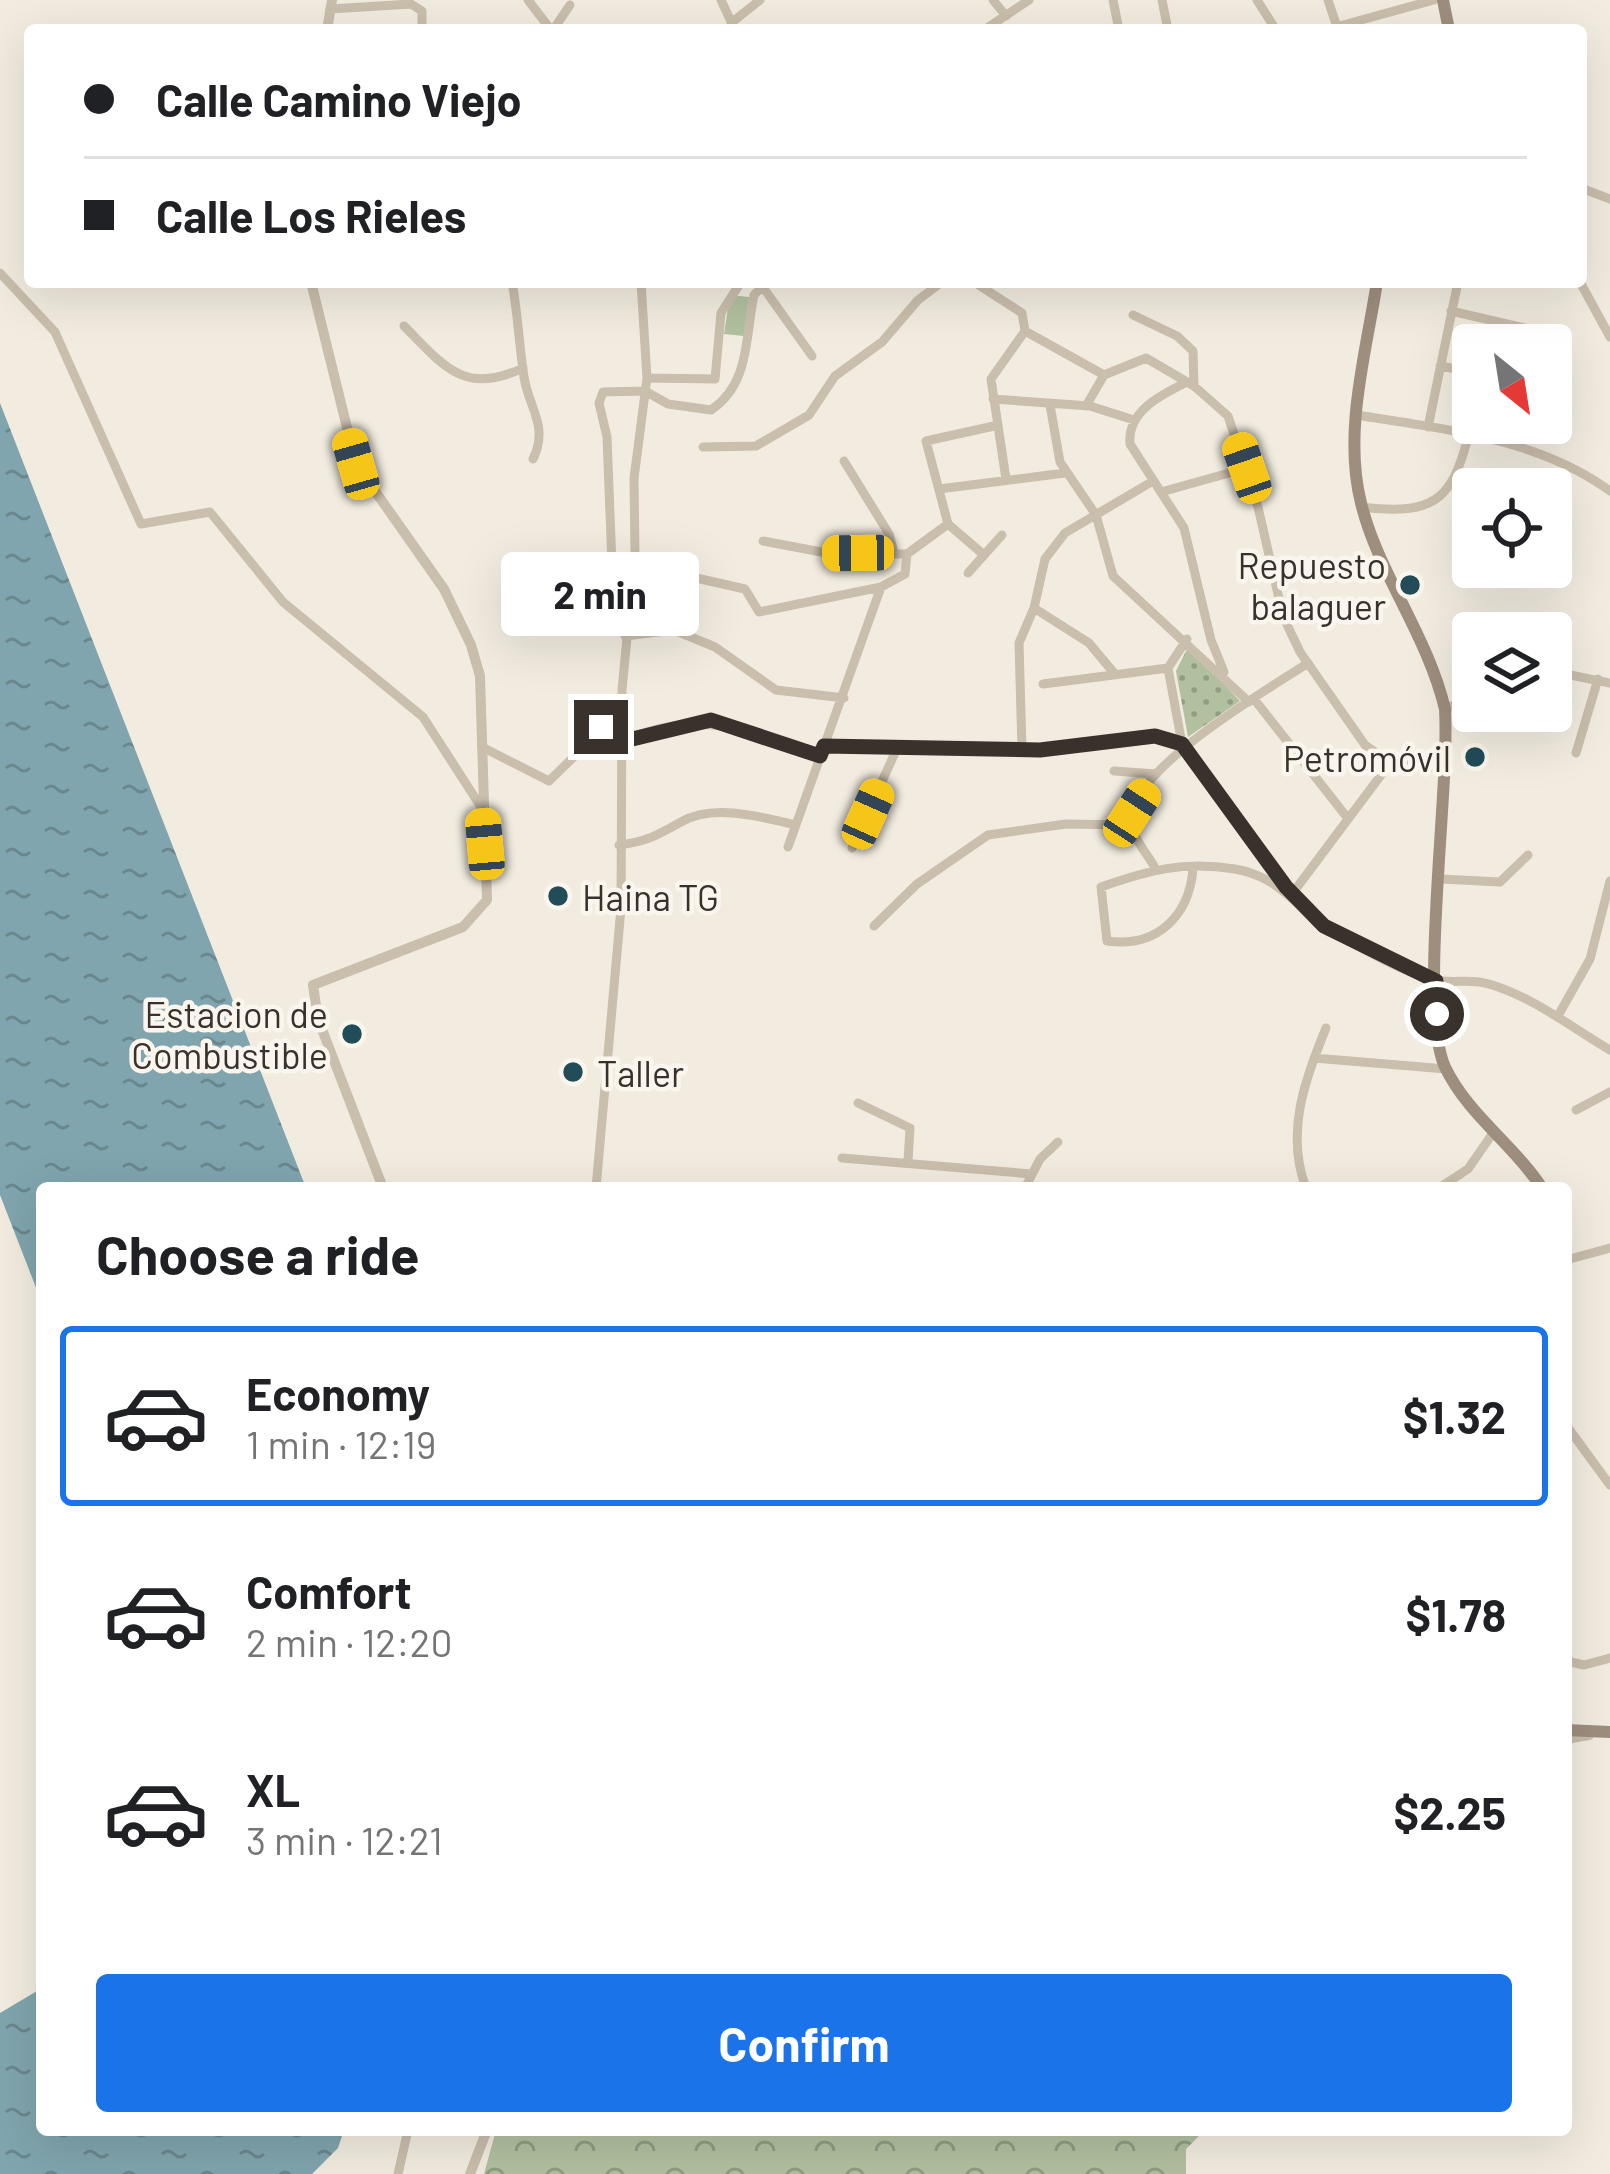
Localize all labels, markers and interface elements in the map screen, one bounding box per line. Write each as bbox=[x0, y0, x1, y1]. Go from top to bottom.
text: Calle Camino Viejo bbox=[156, 72, 522, 126]
text: Calle Los Rieles bbox=[156, 188, 466, 242]
north arrow bbox=[1452, 324, 1572, 444]
map controls bbox=[1452, 324, 1572, 732]
car bbox=[329, 424, 383, 504]
car bbox=[1218, 428, 1276, 508]
button: locate bbox=[1452, 468, 1572, 588]
car bbox=[822, 534, 894, 572]
place label: Repuesto balaguer bbox=[1237, 543, 1386, 627]
callout: 2 min bbox=[502, 553, 700, 637]
text: 2 min bbox=[553, 570, 647, 617]
marker: Repuesto balaguer bbox=[1397, 572, 1423, 598]
button: layers bbox=[1452, 612, 1572, 732]
route end bbox=[574, 700, 628, 754]
place label: Petromóvil bbox=[1283, 736, 1451, 779]
marker: Petromóvil bbox=[1462, 744, 1488, 770]
car bbox=[1097, 773, 1167, 853]
car bbox=[837, 774, 899, 854]
car bbox=[464, 807, 506, 881]
place label: Haina TG bbox=[582, 875, 719, 918]
marker: Haina TG bbox=[545, 883, 571, 909]
route start bbox=[1410, 987, 1464, 1041]
place label: Estacion de Combustible bbox=[131, 992, 328, 1076]
marker: Estacion de Combustible bbox=[339, 1021, 365, 1047]
place label: Taller bbox=[597, 1051, 684, 1094]
marker: Taller bbox=[560, 1059, 586, 1085]
text: Choose a ride bbox=[96, 1221, 420, 1286]
icon: car bbox=[102, 1362, 210, 1470]
text: Economy bbox=[246, 1366, 430, 1420]
text: $1.32 bbox=[1403, 1389, 1506, 1443]
text: 1 min · 12:19 bbox=[246, 1420, 436, 1467]
icon: car bbox=[102, 1560, 210, 1668]
text: Comfort bbox=[246, 1564, 412, 1618]
text: $1.78 bbox=[1406, 1587, 1506, 1641]
text: 2 min · 12:20 bbox=[246, 1618, 452, 1665]
icon: car bbox=[102, 1758, 210, 1866]
text: XL bbox=[246, 1762, 300, 1816]
text: $2.25 bbox=[1393, 1785, 1506, 1839]
text: 3 min · 12:21 bbox=[246, 1816, 443, 1863]
button: Confirm bbox=[96, 1974, 1512, 2112]

